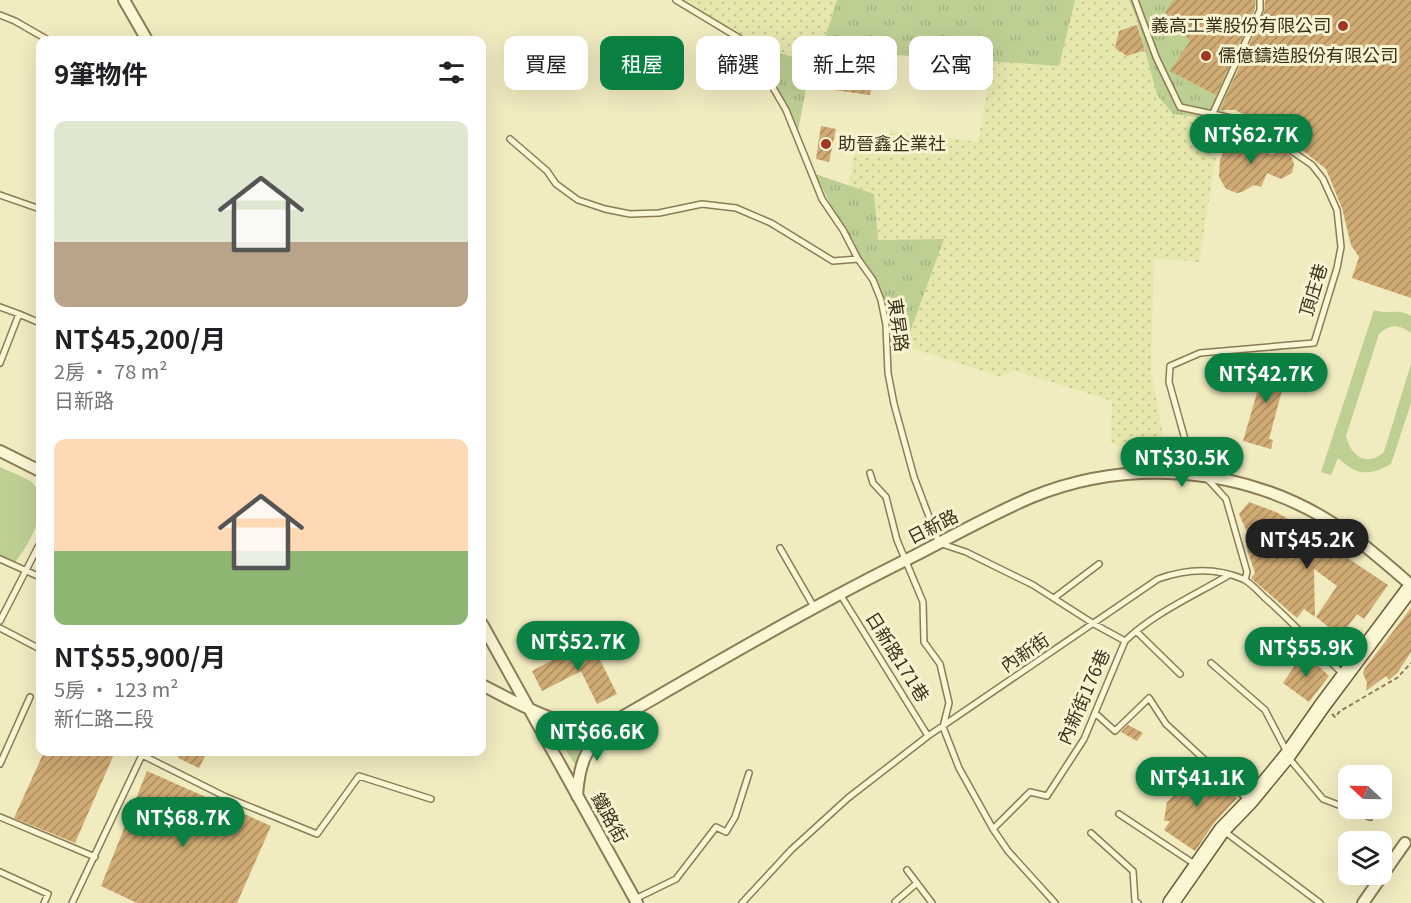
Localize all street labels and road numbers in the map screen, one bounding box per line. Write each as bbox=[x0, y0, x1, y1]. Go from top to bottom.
street label: 頂庄巷 bbox=[1292, 260, 1332, 319]
street label: 東昇路 bbox=[883, 296, 917, 353]
street label: 日新路 bbox=[902, 501, 962, 549]
street label: 日新路171巷 bbox=[861, 606, 937, 706]
street label: 內新街 bbox=[994, 625, 1054, 677]
street label: 內新街176巷 bbox=[1050, 644, 1115, 748]
street label: 鐵路街 bbox=[586, 787, 635, 847]

